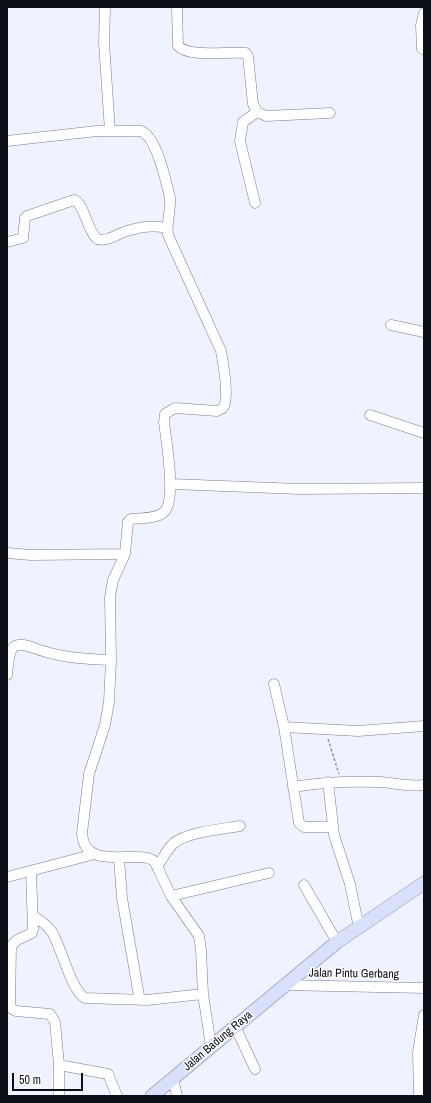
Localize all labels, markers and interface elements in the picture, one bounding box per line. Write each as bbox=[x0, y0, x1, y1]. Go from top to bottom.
street label: Jalan Pintu Gerbang bbox=[309, 966, 399, 982]
street label: Jalan Badung Raya bbox=[180, 1008, 256, 1074]
scale bar bbox=[14, 1065, 85, 1091]
text: 50 m bbox=[19, 1072, 41, 1088]

